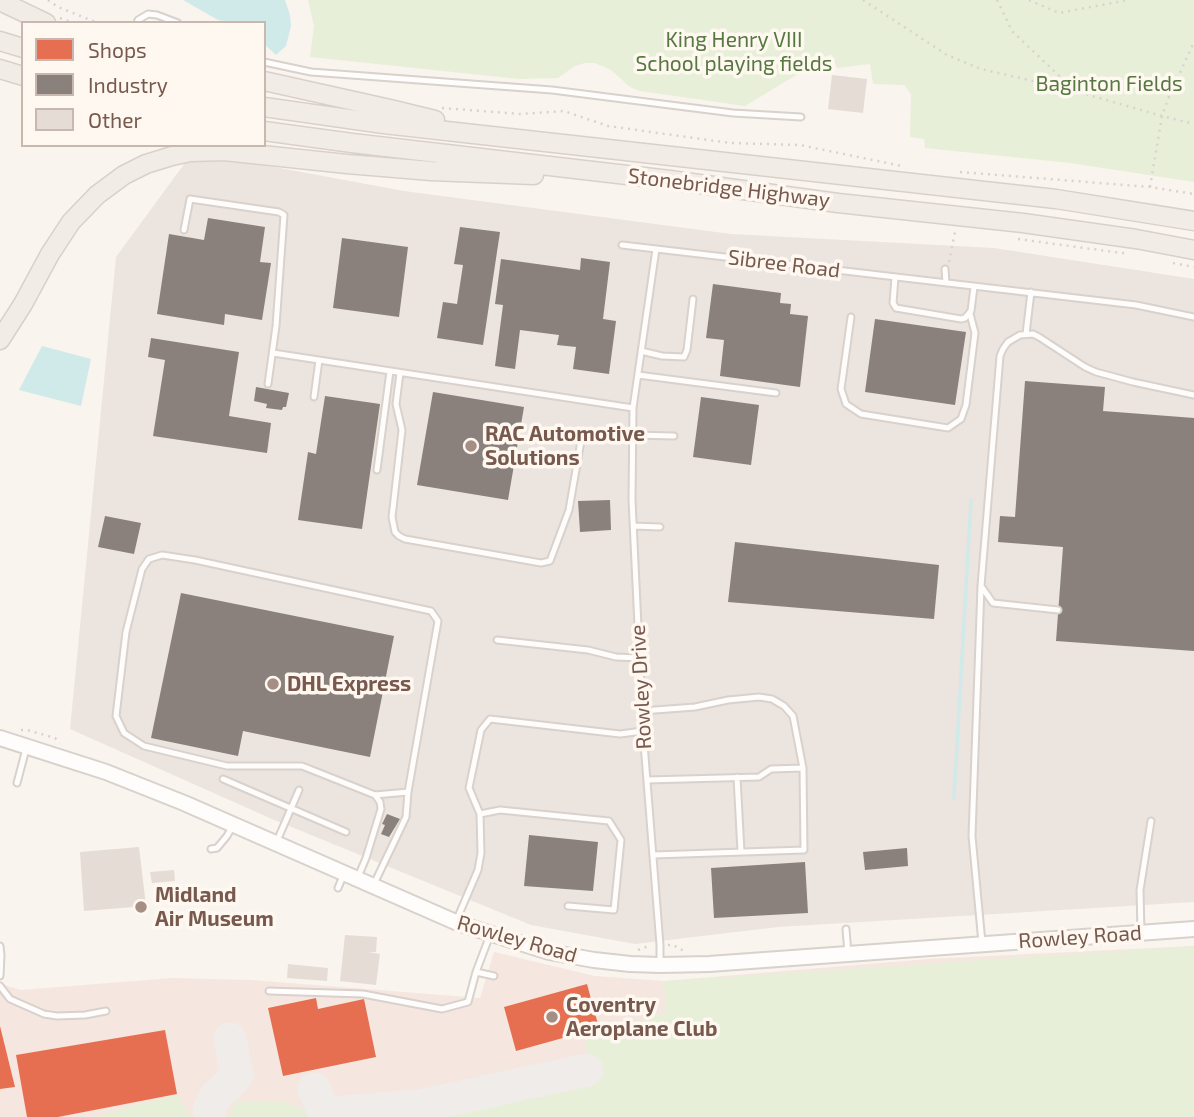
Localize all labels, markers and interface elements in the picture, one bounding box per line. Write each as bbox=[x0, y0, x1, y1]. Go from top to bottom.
legend bbox=[21, 21, 266, 147]
park label: King Henry VIII School playing fields bbox=[636, 27, 832, 77]
text: Shops bbox=[88, 37, 147, 62]
park label: Baginton Fields bbox=[1035, 71, 1183, 97]
text: Industry bbox=[88, 72, 168, 97]
text: Other bbox=[88, 107, 142, 132]
street label: Stonebridge Highway bbox=[627, 163, 831, 213]
street label: Sibree Road bbox=[727, 245, 841, 283]
place label: RAC Automotive Solutions bbox=[485, 421, 645, 471]
marker: RAC Automotive Solutions bbox=[463, 438, 479, 454]
street label: Rowley Drive bbox=[625, 624, 657, 750]
place label: DHL Express bbox=[287, 671, 411, 697]
marker: DHL Express bbox=[265, 676, 281, 692]
place label: Midland Air Museum bbox=[155, 882, 274, 932]
marker: Midland Air Museum bbox=[133, 899, 149, 915]
street label: Rowley Road bbox=[454, 910, 580, 968]
street label: Rowley Road bbox=[1017, 920, 1143, 954]
place label: Coventry Aeroplane Club bbox=[566, 992, 717, 1042]
marker: Coventry Aeroplane Club bbox=[544, 1009, 560, 1025]

